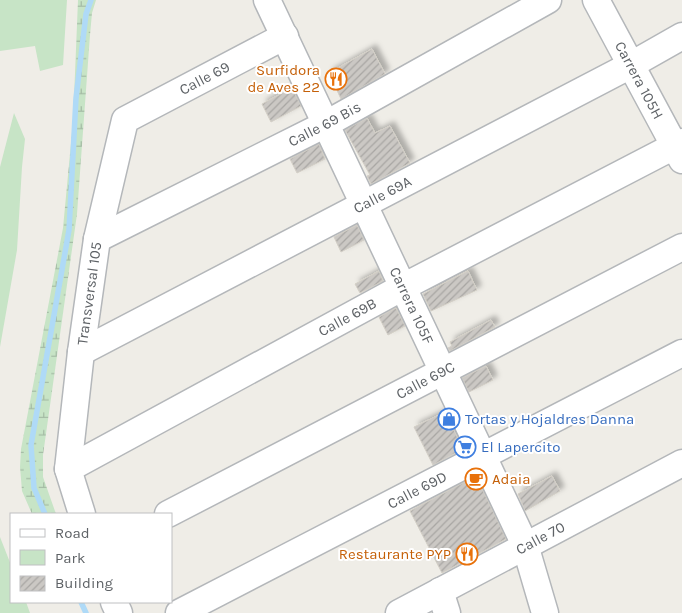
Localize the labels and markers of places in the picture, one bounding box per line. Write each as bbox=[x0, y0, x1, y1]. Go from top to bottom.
place label: Surfidora de Aves 22 bbox=[247, 61, 320, 96]
restaurant icon: Surfidora de Aves 22 bbox=[324, 67, 348, 91]
shop icon: Tortas y Hojaldres Danna bbox=[437, 407, 461, 431]
place label: Tortas y Hojaldres Danna bbox=[465, 410, 634, 428]
supermarket icon: El Lapercito bbox=[453, 435, 477, 459]
place label: El Lapercito bbox=[481, 438, 560, 456]
cafe icon: Adaia bbox=[464, 467, 488, 491]
place label: Adaia bbox=[492, 470, 531, 488]
restaurant icon: Restaurante PYP bbox=[455, 542, 479, 566]
place label: Restaurante PYP bbox=[339, 545, 451, 563]

